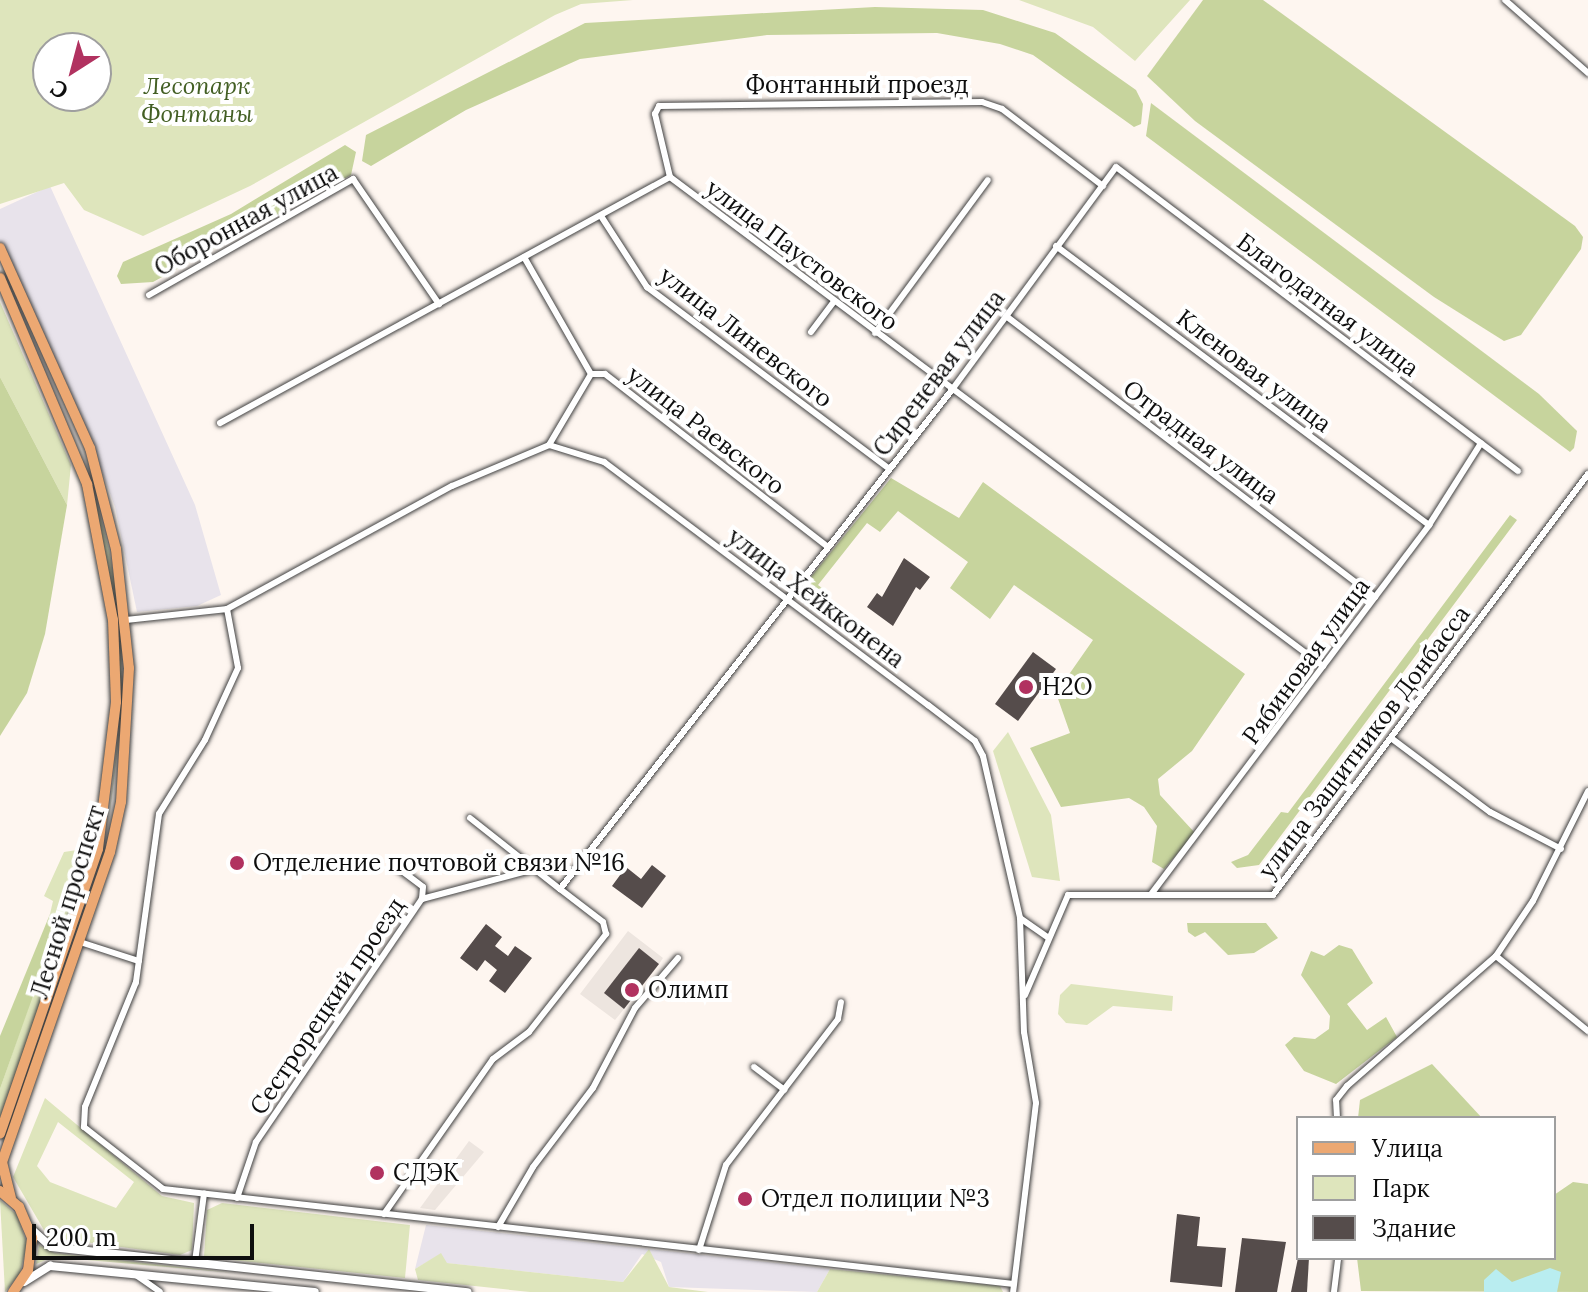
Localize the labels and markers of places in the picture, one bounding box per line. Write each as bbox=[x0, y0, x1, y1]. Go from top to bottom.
place label: H2O bbox=[1042, 673, 1093, 701]
marker: H2O bbox=[1017, 678, 1035, 696]
place label: Отделение почтовой связи №16 bbox=[253, 849, 625, 877]
marker: Отделение почтовой связи №16 bbox=[228, 854, 246, 872]
place label: Олимп bbox=[648, 976, 729, 1004]
marker: Олимп bbox=[623, 981, 641, 999]
place label: СДЭК bbox=[393, 1159, 459, 1187]
marker: СДЭК bbox=[368, 1164, 386, 1182]
place label: Отдел полиции №3 bbox=[761, 1185, 990, 1213]
marker: Отдел полиции №3 bbox=[736, 1190, 754, 1208]

